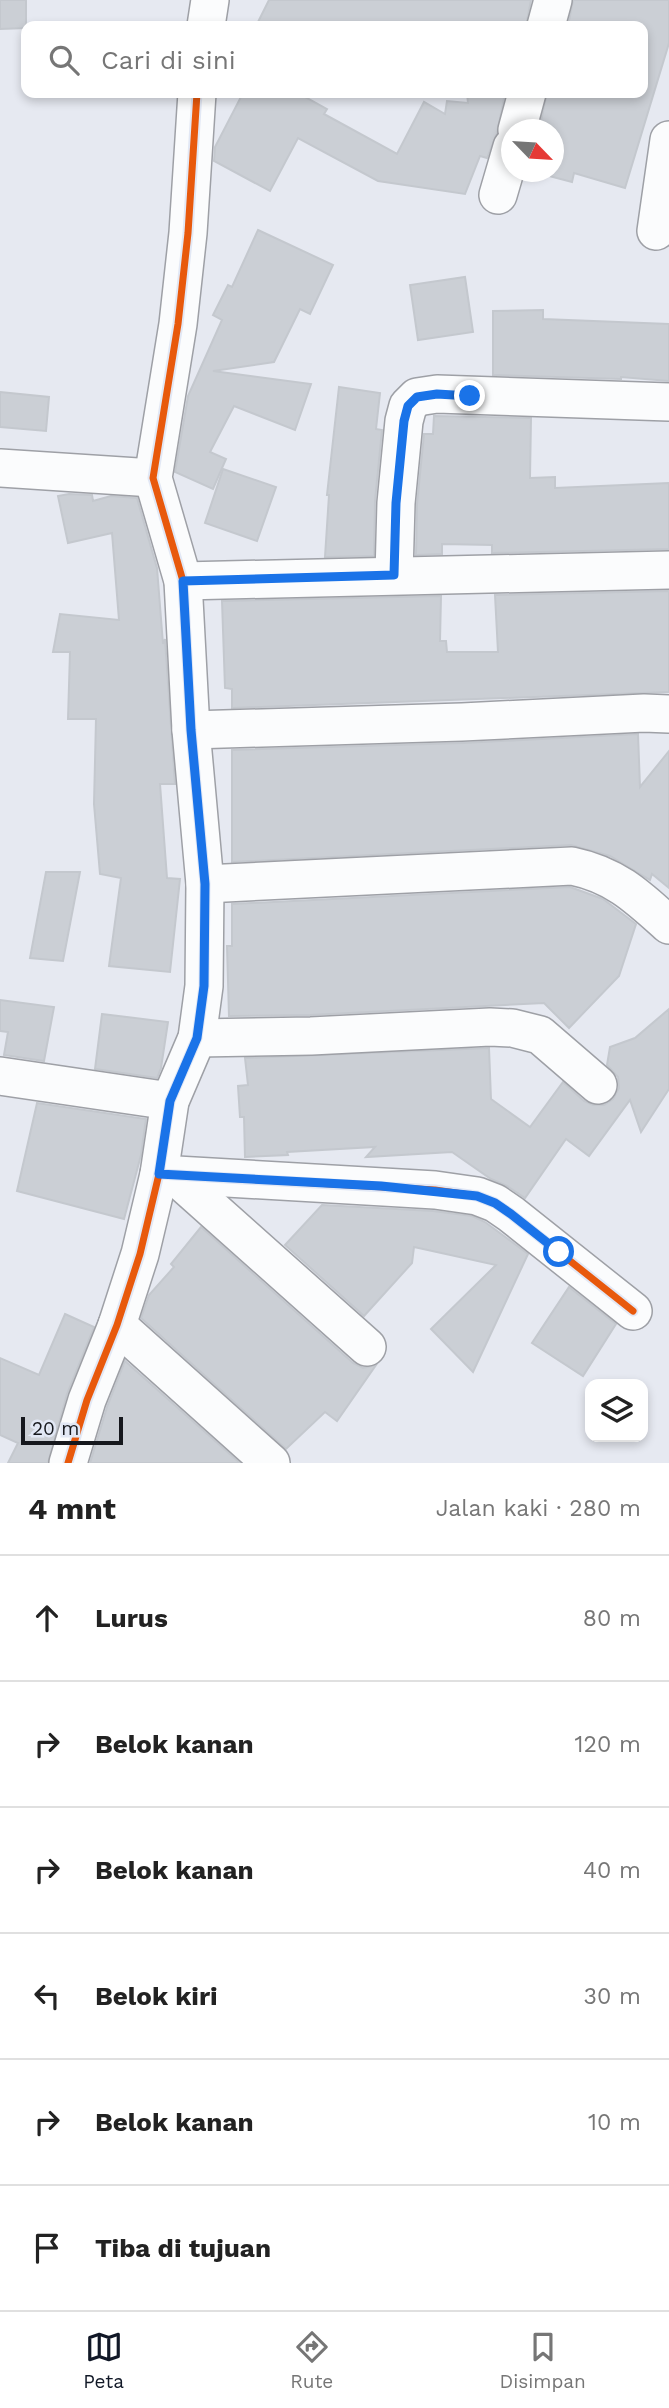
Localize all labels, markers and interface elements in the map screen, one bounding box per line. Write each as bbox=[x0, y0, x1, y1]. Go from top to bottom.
search box bbox=[21, 21, 648, 98]
icon: search bbox=[45, 41, 83, 79]
text: Cari di sini bbox=[101, 45, 236, 75]
north arrow bbox=[501, 119, 564, 182]
route end bbox=[454, 380, 485, 411]
route start bbox=[543, 1236, 574, 1267]
map controls bbox=[585, 1379, 648, 1442]
button: layers bbox=[585, 1379, 648, 1442]
scale bar bbox=[21, 1414, 122, 1446]
text: 20 m bbox=[32, 1417, 79, 1440]
text: 4 mnt bbox=[28, 1491, 116, 1526]
text: Jalan kaki · 280 m bbox=[436, 1495, 641, 1522]
icon: ahead bbox=[28, 1599, 66, 1637]
text: Lurus bbox=[95, 1603, 168, 1633]
text: 80 m bbox=[583, 1605, 641, 1632]
icon: right bbox=[28, 1725, 66, 1763]
text: Belok kanan bbox=[95, 1729, 254, 1759]
text: 120 m bbox=[575, 1731, 641, 1758]
icon: right bbox=[28, 1851, 66, 1889]
text: Belok kanan bbox=[95, 1855, 254, 1885]
text: 40 m bbox=[583, 1857, 641, 1884]
icon: left bbox=[28, 1977, 66, 2015]
text: Belok kiri bbox=[95, 1981, 218, 2011]
text: 30 m bbox=[584, 1983, 641, 2010]
icon: right bbox=[28, 2103, 66, 2141]
text: Belok kanan bbox=[95, 2107, 254, 2137]
text: 10 m bbox=[588, 2109, 641, 2136]
icon: arrive bbox=[28, 2229, 66, 2267]
text: Tiba di tujuan bbox=[95, 2233, 271, 2263]
tab: Peta bbox=[83, 2328, 124, 2393]
tab: Rute bbox=[290, 2328, 333, 2393]
tab: Disimpan bbox=[500, 2328, 586, 2393]

